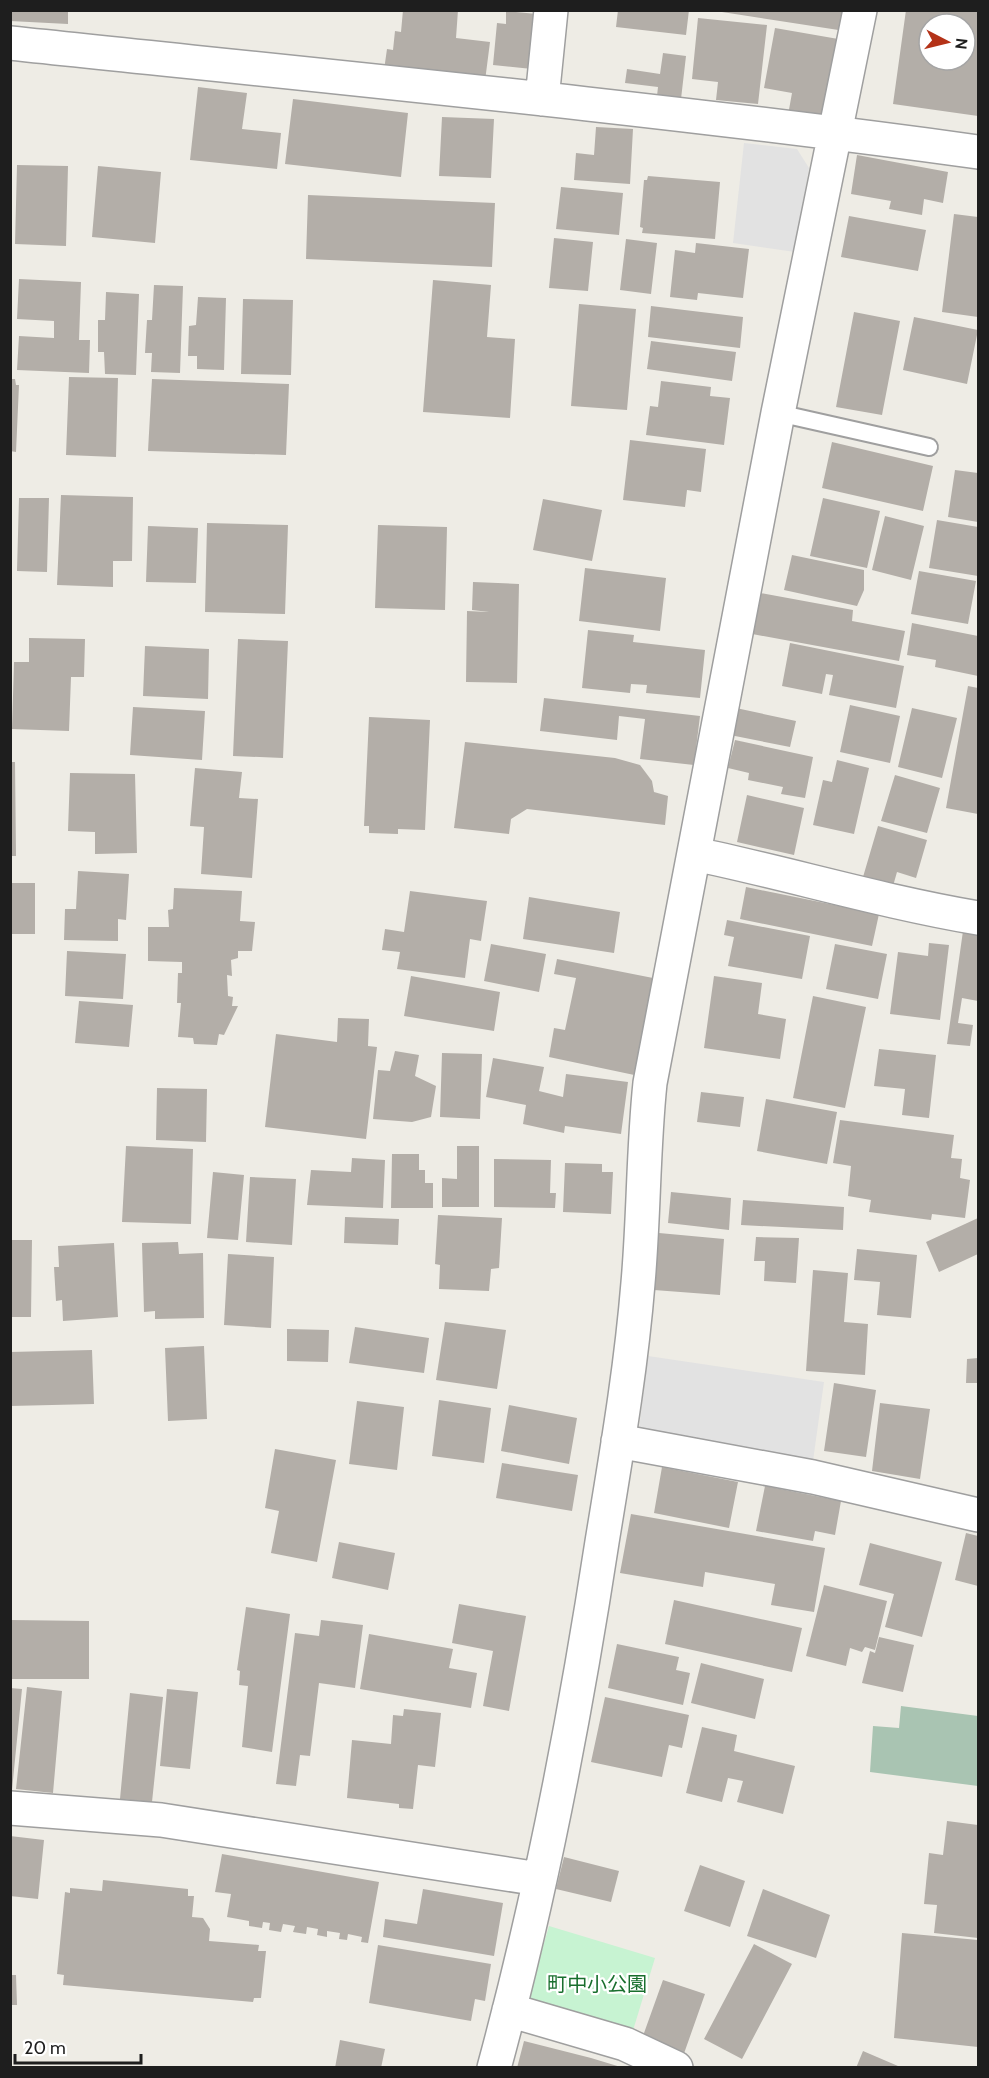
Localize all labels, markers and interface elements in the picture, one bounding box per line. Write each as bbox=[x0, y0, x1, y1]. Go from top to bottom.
north arrow bbox=[917, 12, 977, 72]
text: N bbox=[951, 37, 972, 51]
park label: 町中小公園 bbox=[547, 1972, 647, 1996]
scale bar bbox=[15, 2027, 141, 2065]
text: 20 m bbox=[24, 2037, 66, 2059]

